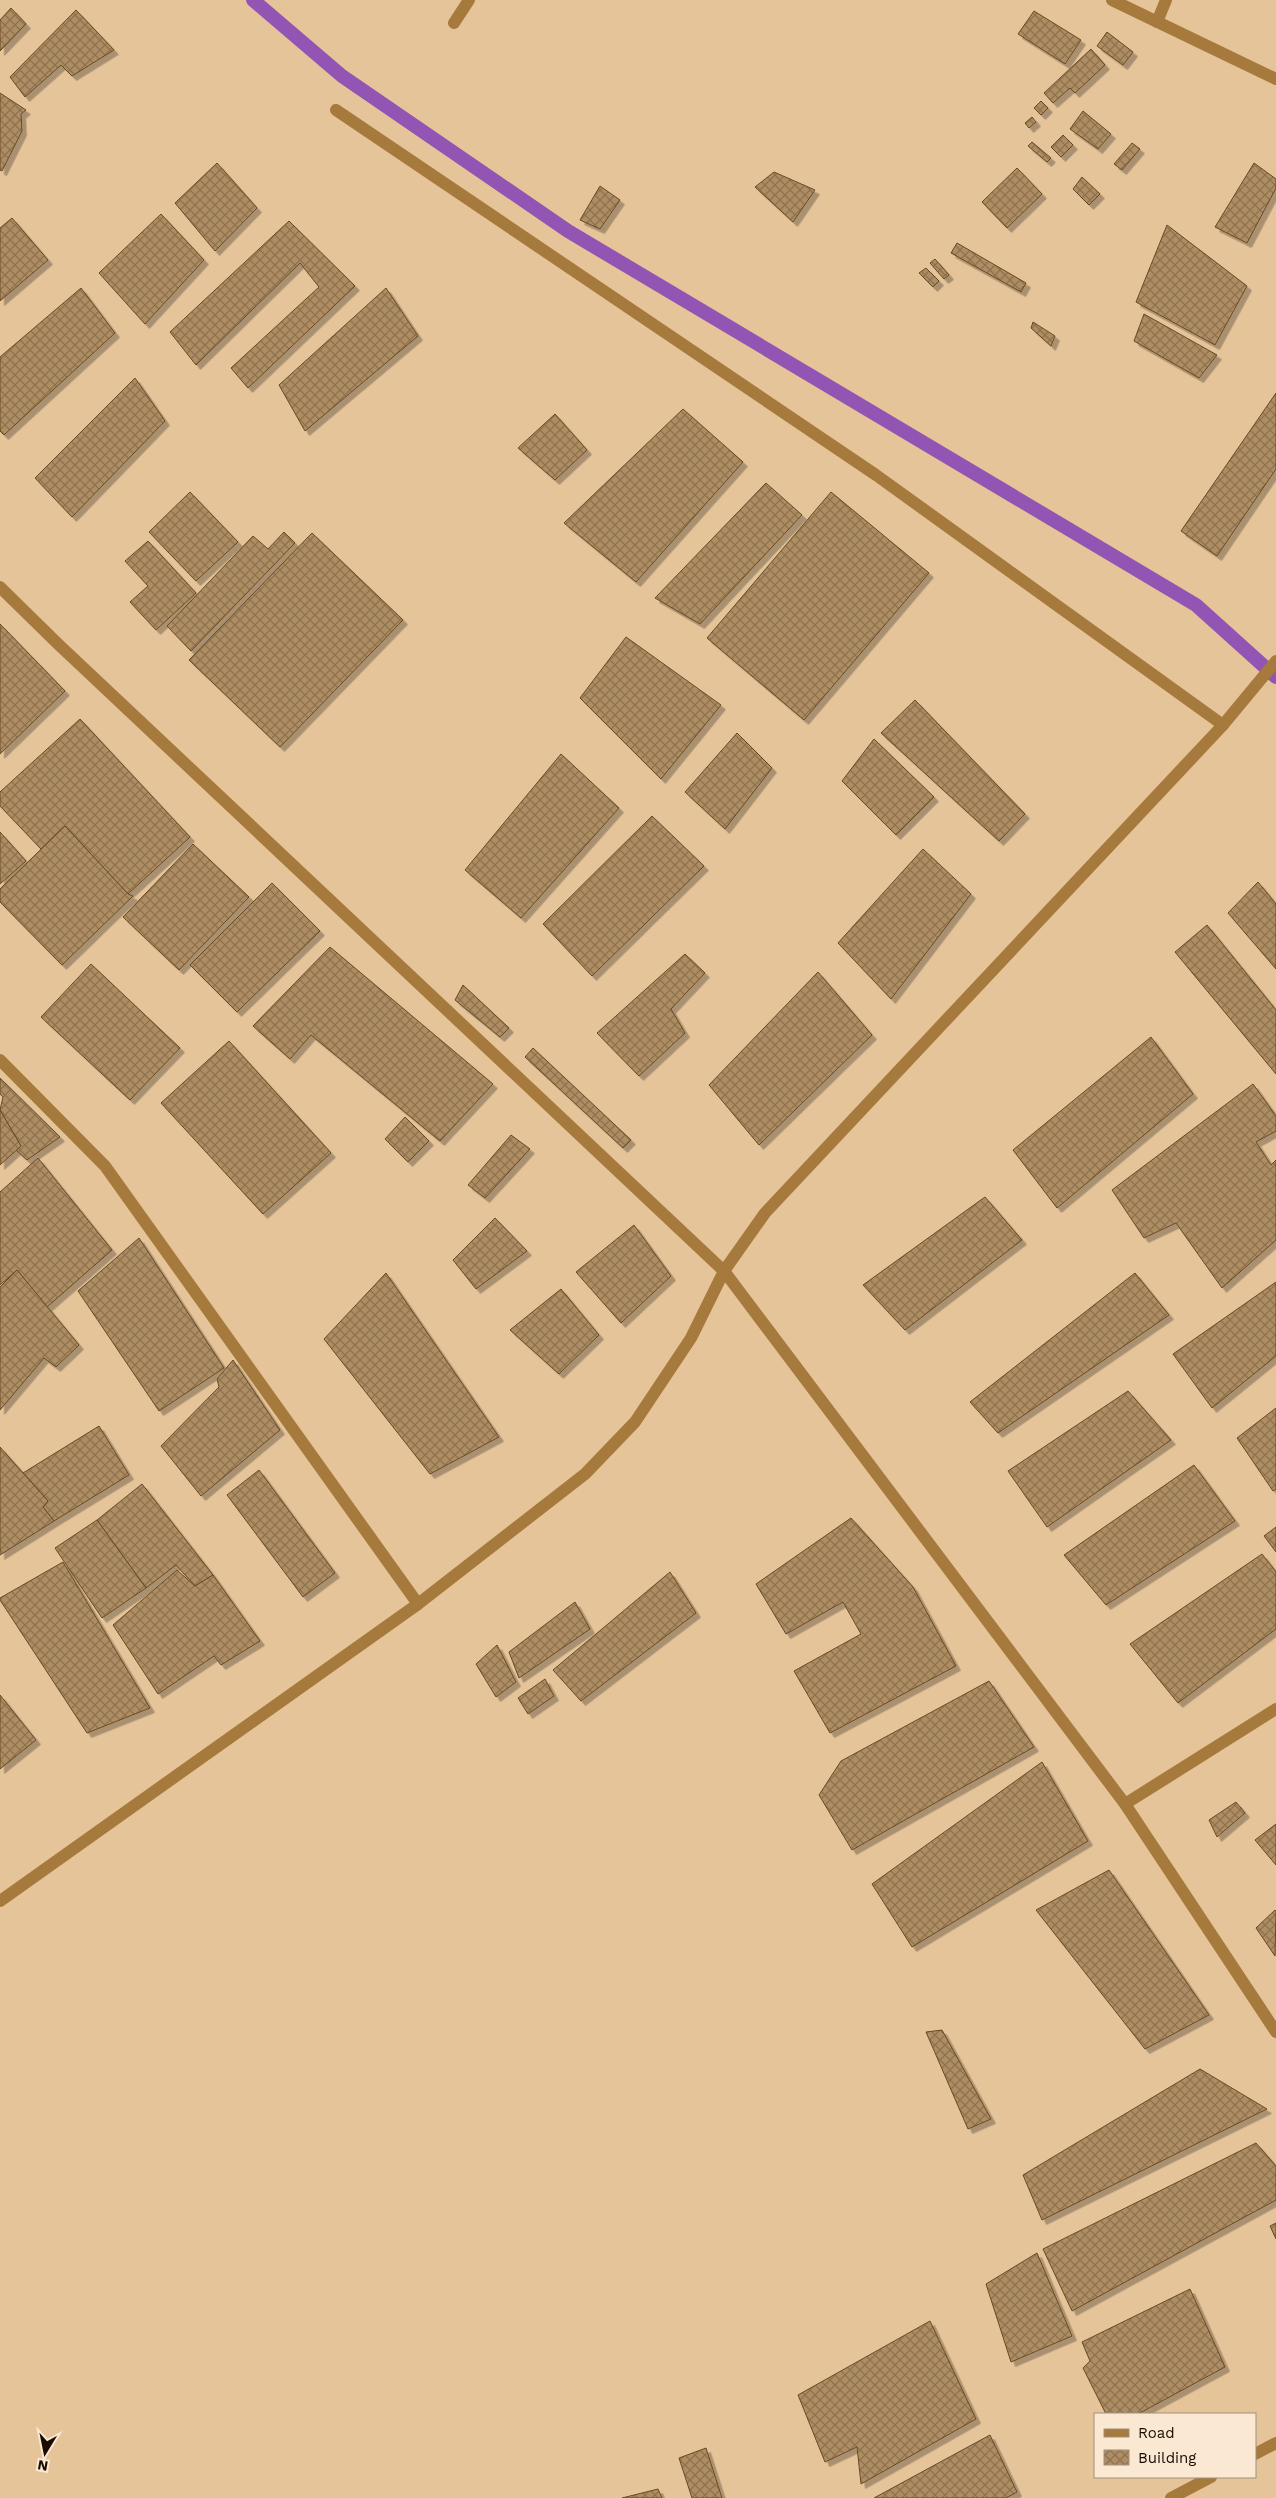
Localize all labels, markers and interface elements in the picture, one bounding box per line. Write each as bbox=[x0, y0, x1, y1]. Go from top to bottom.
legend bbox=[1094, 2413, 1256, 2478]
text: Road bbox=[1138, 2424, 1175, 2442]
north arrow bbox=[20, 2428, 70, 2478]
text: Building bbox=[1138, 2449, 1196, 2467]
text: N bbox=[36, 2457, 49, 2475]

